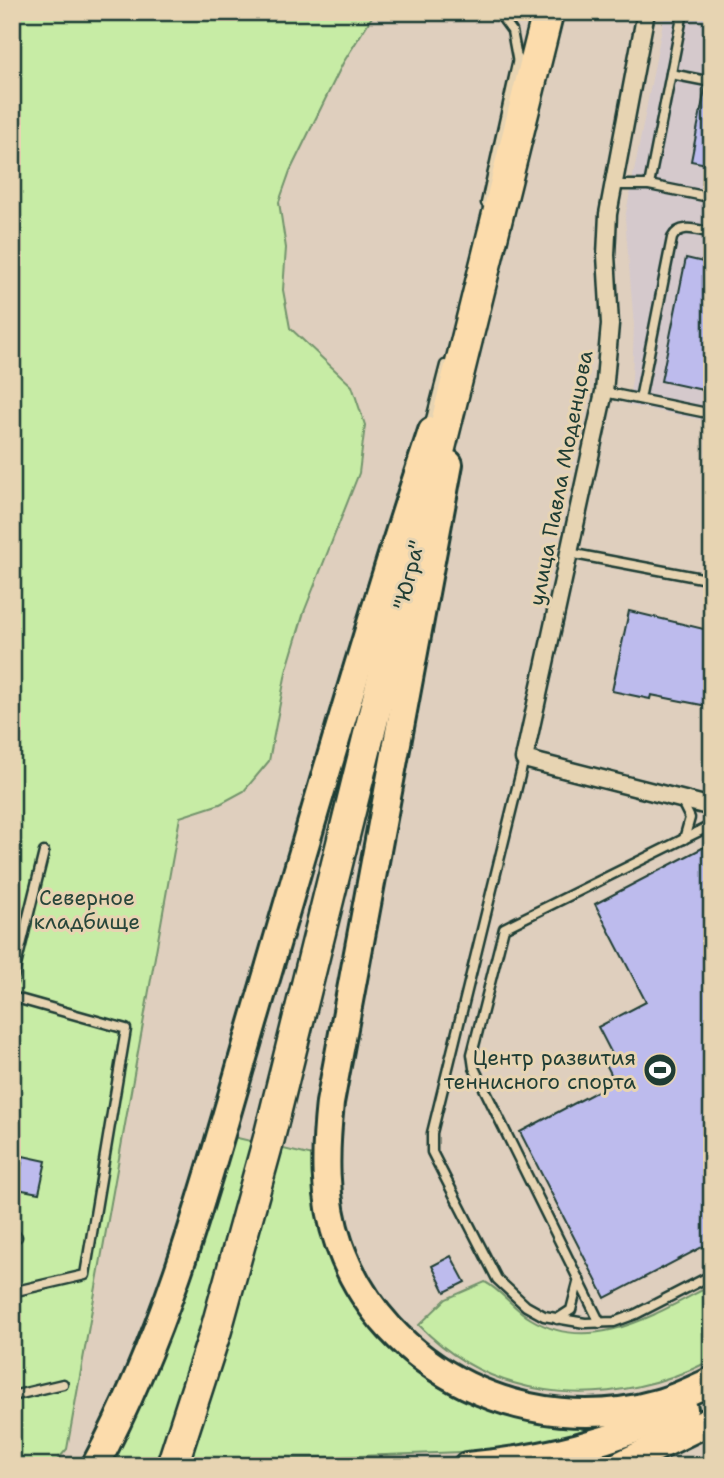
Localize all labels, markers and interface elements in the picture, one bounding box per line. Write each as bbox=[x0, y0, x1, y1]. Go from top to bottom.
street label: улица Павла Моденцова bbox=[522, 348, 600, 608]
street label: "Югра" bbox=[387, 537, 431, 613]
park label: Северное кладбище bbox=[34, 884, 140, 936]
place label: Центр развития теннисного спорта bbox=[444, 1044, 636, 1096]
sports icon: Центр развития теннисного спорта bbox=[641, 1051, 679, 1089]

